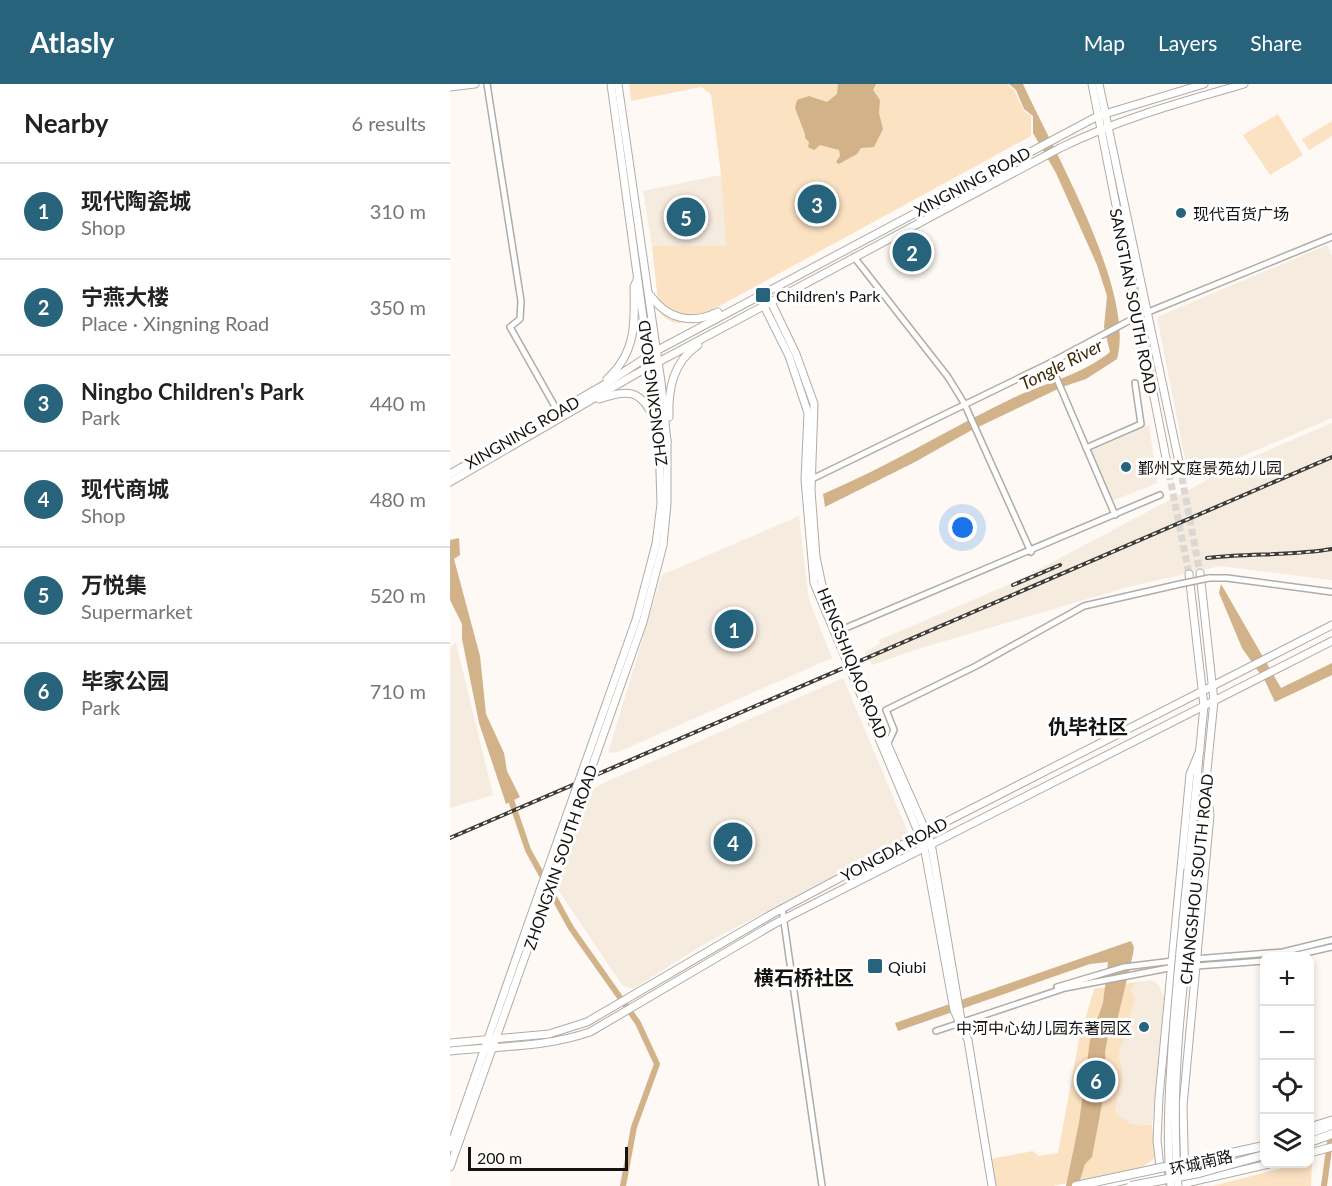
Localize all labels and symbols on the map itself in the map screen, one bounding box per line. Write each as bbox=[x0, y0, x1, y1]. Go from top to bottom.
street label: XINGNING ROAD bbox=[911, 142, 1033, 220]
pin: 3 bbox=[798, 182, 836, 226]
pin: 5 bbox=[666, 194, 706, 240]
place label: 现代百货广场 bbox=[1193, 204, 1289, 223]
marker: 现代百货广场 bbox=[1174, 206, 1188, 220]
street label: SANGTIAN SOUTH ROAD bbox=[1107, 207, 1161, 395]
pin: 2 bbox=[892, 230, 932, 274]
marker: Children's Park bbox=[754, 286, 772, 304]
place label: Children's Park bbox=[776, 286, 881, 305]
street label: ZHONGXING ROAD bbox=[634, 319, 670, 467]
water label: Tongle River bbox=[1016, 333, 1107, 394]
street label: XINGNING ROAD bbox=[461, 392, 583, 472]
place label: 鄞州文庭景苑幼儿园 bbox=[1138, 458, 1282, 477]
marker: 鄞州文庭景苑幼儿园 bbox=[1119, 460, 1133, 474]
your location bbox=[948, 513, 977, 542]
street label: HENGSHIQIAO ROAD bbox=[814, 585, 892, 741]
pin: 1 bbox=[714, 606, 754, 652]
district label: 仇毕社区 bbox=[1048, 714, 1128, 738]
street label: ZHONGXIN SOUTH ROAD bbox=[519, 762, 601, 952]
street label: CHANGSHOU SOUTH ROAD bbox=[1175, 773, 1217, 985]
street label: YONGDA ROAD bbox=[838, 813, 950, 885]
pin: 4 bbox=[714, 820, 752, 864]
marker: Qiubi bbox=[866, 957, 884, 975]
place label: Qiubi bbox=[888, 957, 926, 976]
district label: 横石桥社区 bbox=[754, 965, 854, 989]
place label: 中河中心幼儿园东著园区 bbox=[956, 1018, 1132, 1037]
marker: 中河中心幼儿园东著园区 bbox=[1137, 1020, 1151, 1034]
pin: 6 bbox=[1076, 1058, 1116, 1102]
scale bar bbox=[468, 1144, 628, 1172]
street label: 环城南路 bbox=[1168, 1146, 1234, 1178]

